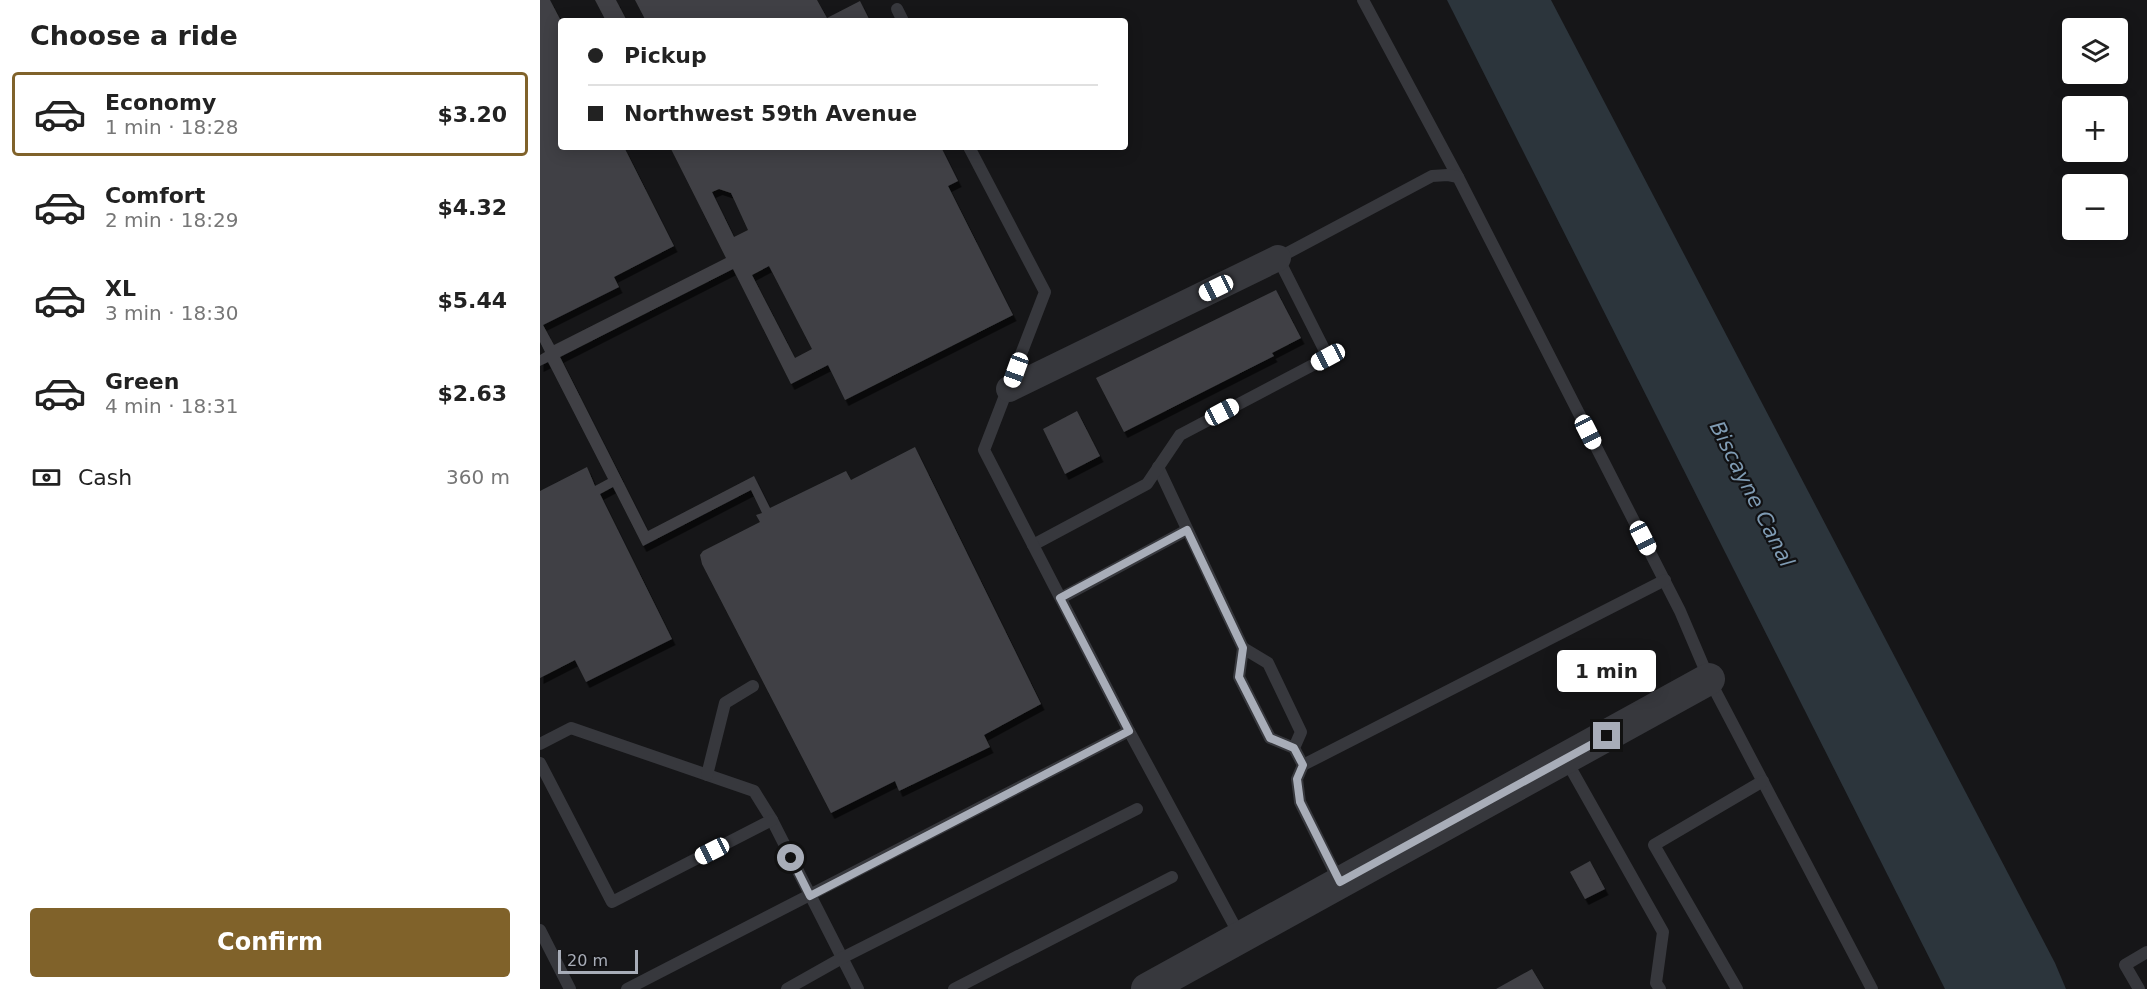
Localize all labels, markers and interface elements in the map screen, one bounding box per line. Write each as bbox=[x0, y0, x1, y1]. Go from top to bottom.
map controls bbox=[2062, 18, 2128, 240]
button: layers bbox=[2062, 18, 2128, 84]
text: Choose a ride bbox=[30, 20, 238, 51]
text: Pickup bbox=[624, 43, 707, 68]
icon: car bbox=[33, 87, 87, 141]
text: Economy bbox=[105, 90, 216, 115]
button: + bbox=[2062, 96, 2128, 162]
text: Northwest 59th Avenue bbox=[624, 101, 917, 126]
text: $3.20 bbox=[437, 102, 507, 127]
text: 1 min · 18:28 bbox=[105, 115, 239, 139]
button: − bbox=[2062, 174, 2128, 240]
icon: car bbox=[33, 180, 87, 234]
text: Comfort bbox=[105, 183, 205, 208]
text: $4.32 bbox=[437, 195, 507, 220]
text: 2 min · 18:29 bbox=[105, 208, 239, 232]
car bbox=[1196, 272, 1236, 304]
icon: car bbox=[33, 273, 87, 327]
text: XL bbox=[105, 276, 136, 301]
text: $5.44 bbox=[437, 288, 507, 313]
text: 3 min · 18:30 bbox=[105, 301, 239, 325]
car bbox=[1308, 341, 1348, 373]
car bbox=[1001, 350, 1031, 390]
icon: car bbox=[33, 366, 87, 420]
text: Green bbox=[105, 369, 179, 394]
text: $2.63 bbox=[437, 381, 507, 406]
text: 4 min · 18:31 bbox=[105, 394, 239, 418]
car bbox=[1202, 396, 1242, 428]
car bbox=[1572, 412, 1604, 452]
water label: Biscayne Canal bbox=[1705, 417, 1799, 571]
icon: cash bbox=[30, 461, 63, 494]
text: Cash bbox=[78, 465, 132, 490]
text: 360 m bbox=[446, 465, 510, 489]
car bbox=[1627, 518, 1659, 558]
callout: 1 min bbox=[1558, 649, 1656, 691]
text: 1 min bbox=[1575, 659, 1638, 683]
route end bbox=[1593, 722, 1620, 749]
car bbox=[692, 835, 732, 867]
route start bbox=[777, 844, 804, 871]
button: Confirm bbox=[30, 908, 510, 977]
scale bar bbox=[558, 947, 638, 974]
text: 20 m bbox=[567, 951, 608, 970]

